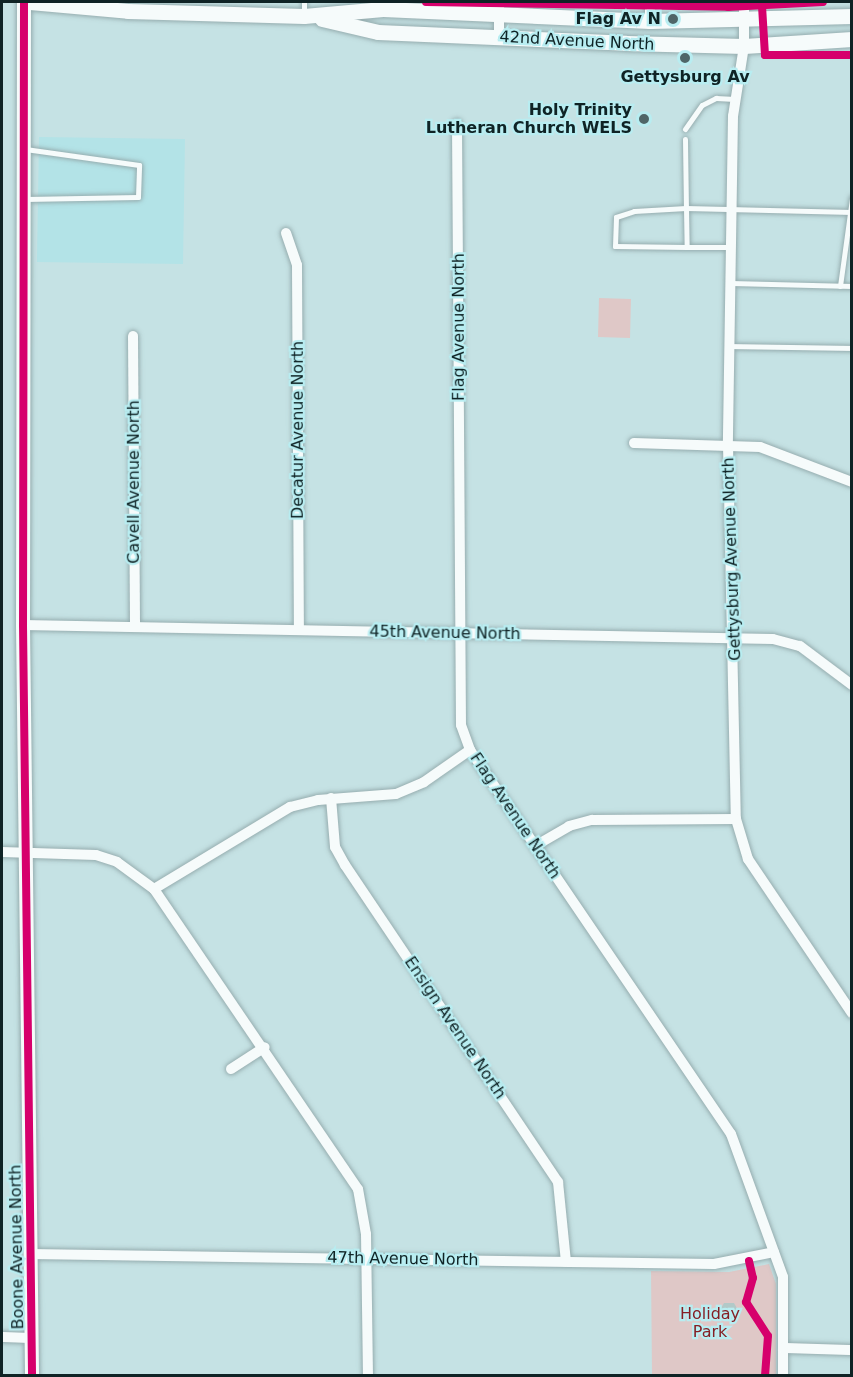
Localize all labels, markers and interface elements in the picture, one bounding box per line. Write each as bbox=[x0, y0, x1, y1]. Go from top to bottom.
place label: Flag Av N bbox=[576, 9, 661, 29]
marker: Flag Av N bbox=[666, 12, 680, 26]
street label: 42nd Avenue North bbox=[499, 27, 655, 55]
marker: Gettysburg Av bbox=[678, 51, 692, 65]
place label: Gettysburg Av bbox=[620, 67, 750, 87]
place label: Holy Trinity Lutheran Church WELS bbox=[426, 100, 632, 138]
marker: Holy Trinity Lutheran Church WELS bbox=[637, 112, 651, 126]
street label: Flag Avenue North bbox=[449, 253, 469, 401]
street label: Decatur Avenue North bbox=[288, 341, 308, 519]
street label: Cavell Avenue North bbox=[124, 400, 144, 564]
street label: Gettysburg Avenue North bbox=[719, 457, 745, 661]
street label: 45th Avenue North bbox=[369, 622, 521, 644]
street label: Flag Avenue North bbox=[466, 749, 564, 883]
street label: Ensign Avenue North bbox=[400, 953, 510, 1103]
street label: Boone Avenue North bbox=[6, 1164, 28, 1330]
street label: 47th Avenue North bbox=[327, 1248, 479, 1270]
park label: Holiday Park bbox=[680, 1304, 740, 1342]

